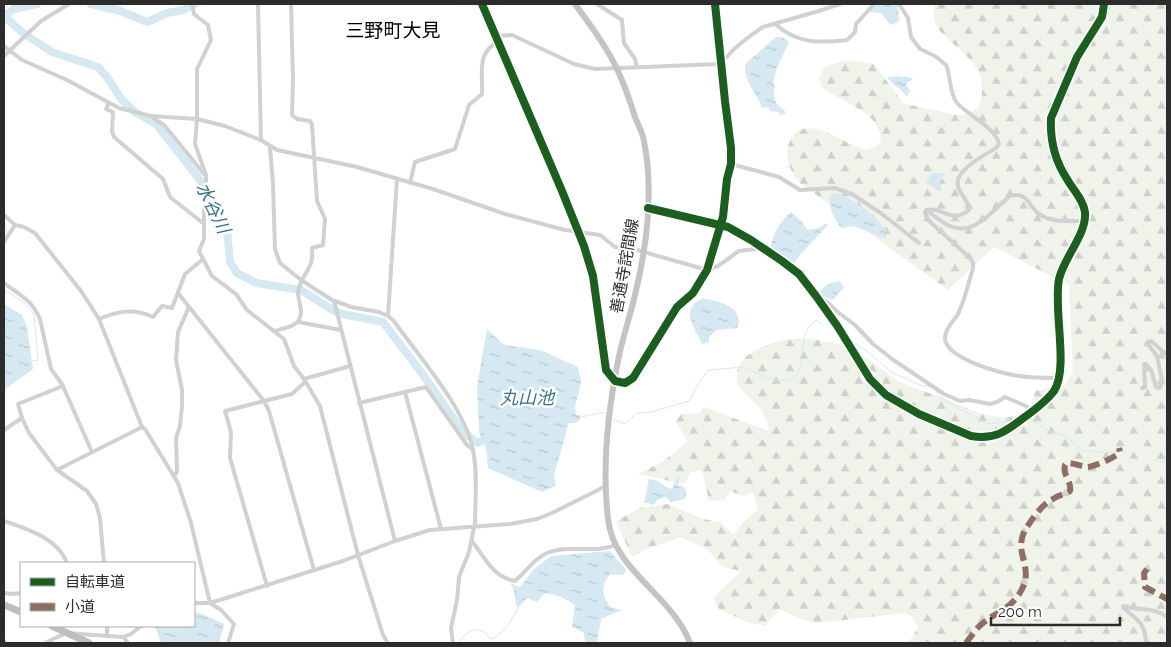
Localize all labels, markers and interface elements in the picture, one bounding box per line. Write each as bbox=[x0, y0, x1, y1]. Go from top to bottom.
district label: 三野町大見 bbox=[345, 19, 441, 41]
water label: 水谷川 bbox=[192, 179, 236, 238]
street label: 善通寺詫間線 bbox=[607, 217, 642, 315]
water label: 丸山池 bbox=[500, 387, 556, 408]
legend bbox=[20, 562, 195, 627]
text: 自転車道 bbox=[65, 573, 125, 591]
scale bar bbox=[991, 594, 1120, 626]
text: 小道 bbox=[65, 598, 95, 616]
text: 200 m bbox=[998, 603, 1042, 621]

